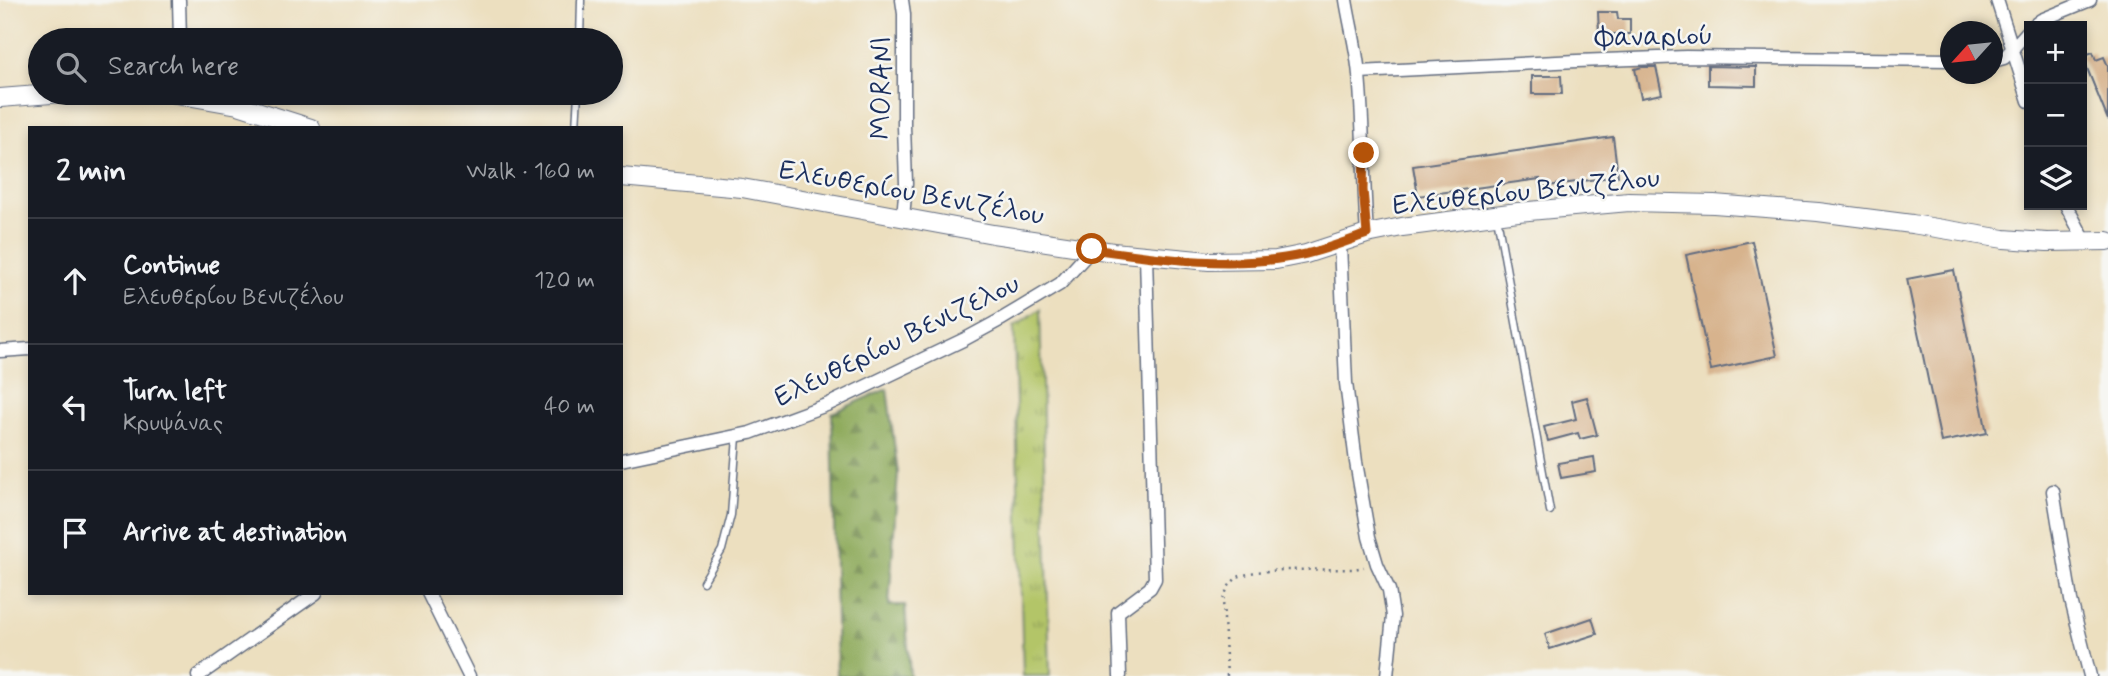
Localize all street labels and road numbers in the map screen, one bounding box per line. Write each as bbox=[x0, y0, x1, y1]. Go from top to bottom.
street label: Φαναριού bbox=[1594, 18, 1713, 57]
street label: MORANI bbox=[864, 36, 901, 140]
street label: Ελευθερίου Βενιζέλου bbox=[776, 152, 1047, 235]
street label: Ελευθερίου Βενιζέλου bbox=[1391, 160, 1662, 225]
street label: Ελευθερίου Βενιζελου bbox=[768, 266, 1026, 417]

